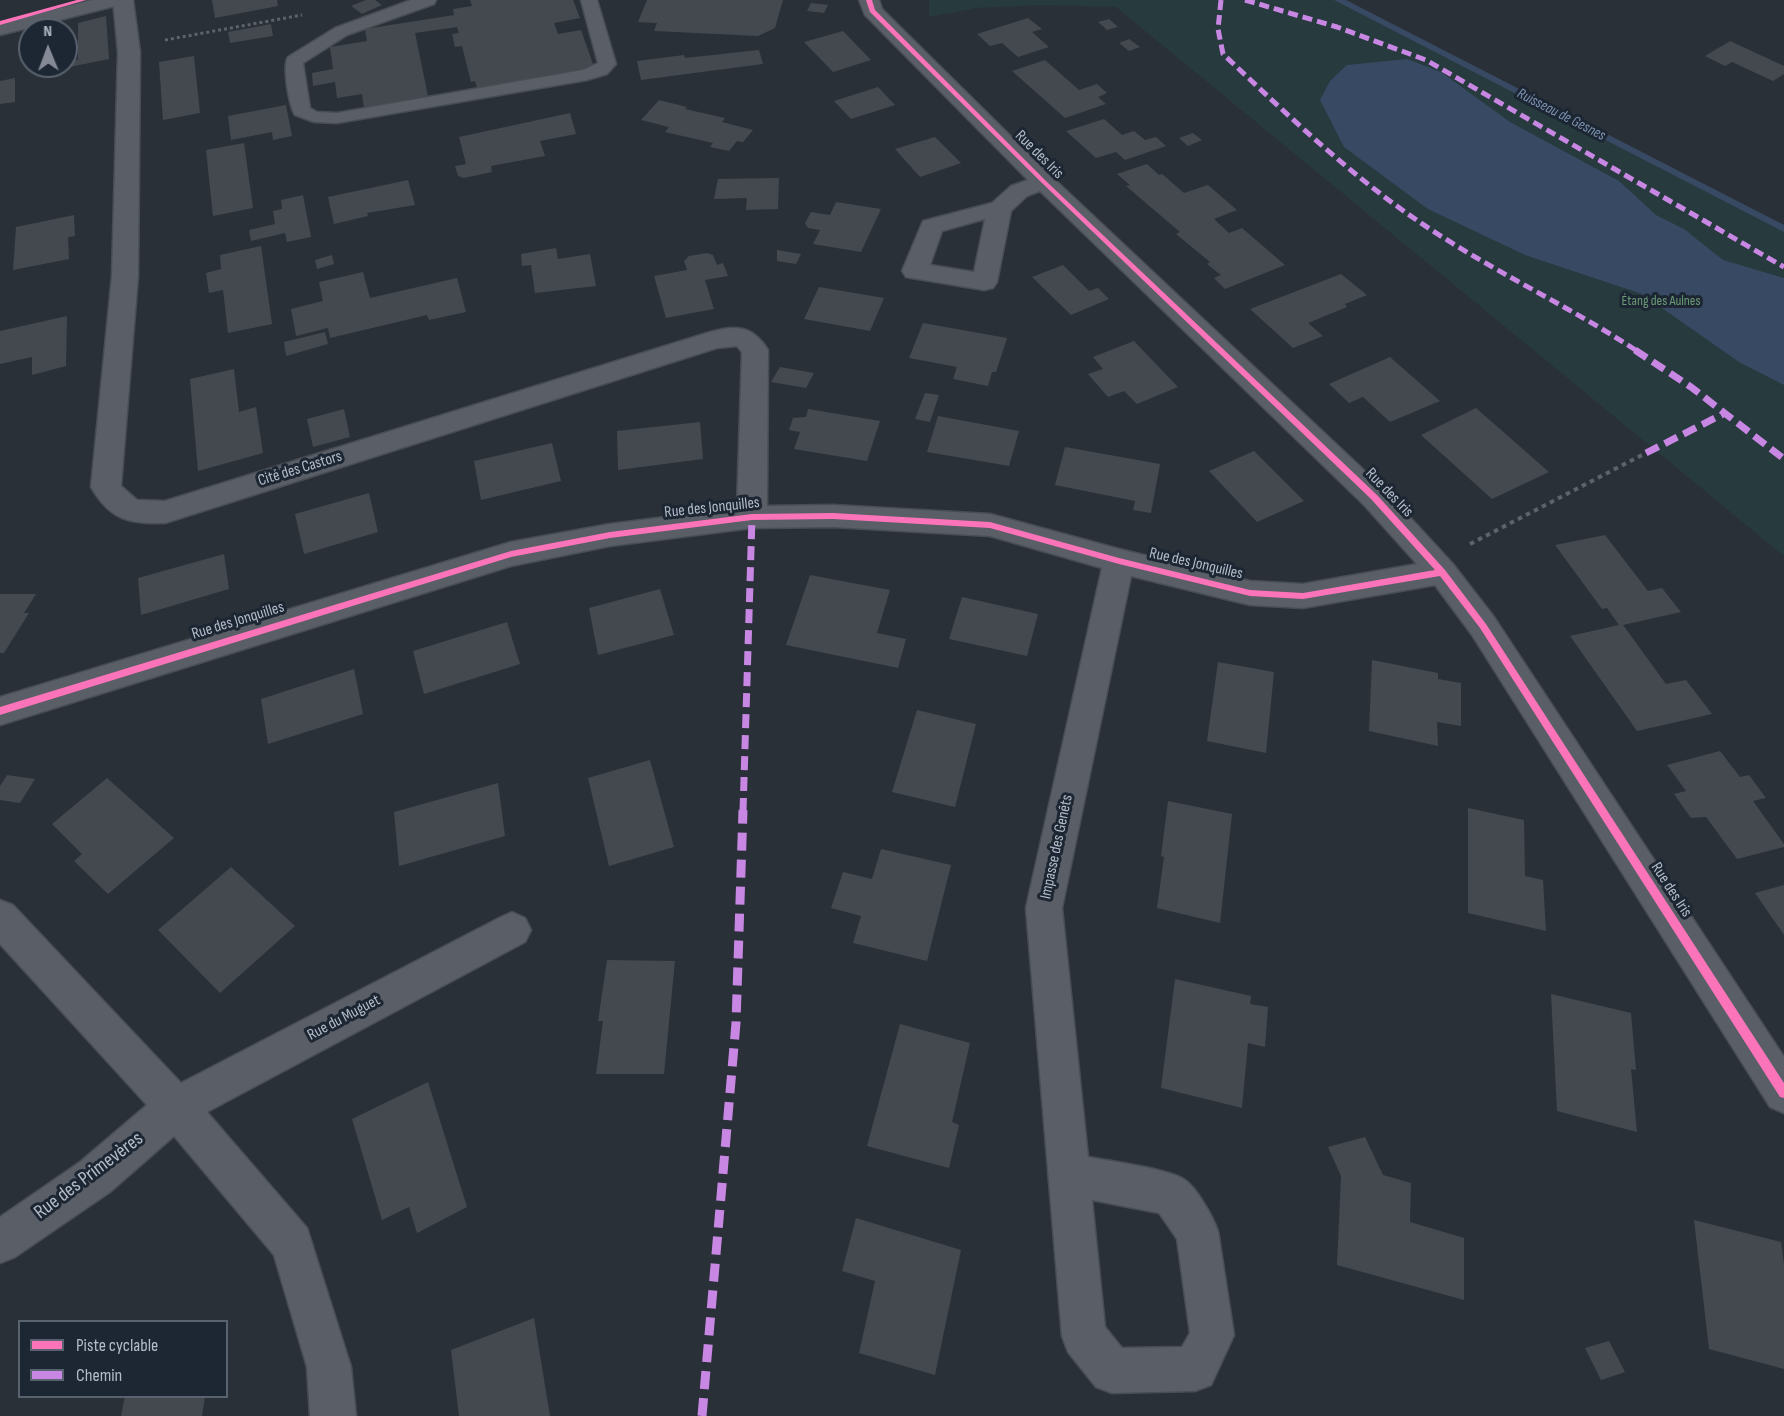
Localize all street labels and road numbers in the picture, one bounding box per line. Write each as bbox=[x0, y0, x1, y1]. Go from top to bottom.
street label: Rue des Iris bbox=[1011, 127, 1067, 183]
street label: Cité des Castors bbox=[256, 447, 344, 491]
street label: Rue des Iris bbox=[1361, 464, 1417, 522]
street label: Rue des Jonquilles bbox=[663, 493, 761, 523]
street label: Rue des Jonquilles bbox=[1147, 544, 1245, 584]
street label: Rue des Jonquilles bbox=[189, 598, 287, 644]
street label: Impasse des Genêts bbox=[1037, 793, 1077, 901]
street label: Rue des Iris bbox=[1646, 859, 1696, 921]
street label: Rue du Muguet bbox=[304, 991, 384, 1045]
street label: Rue des Primevères bbox=[30, 1127, 148, 1225]

